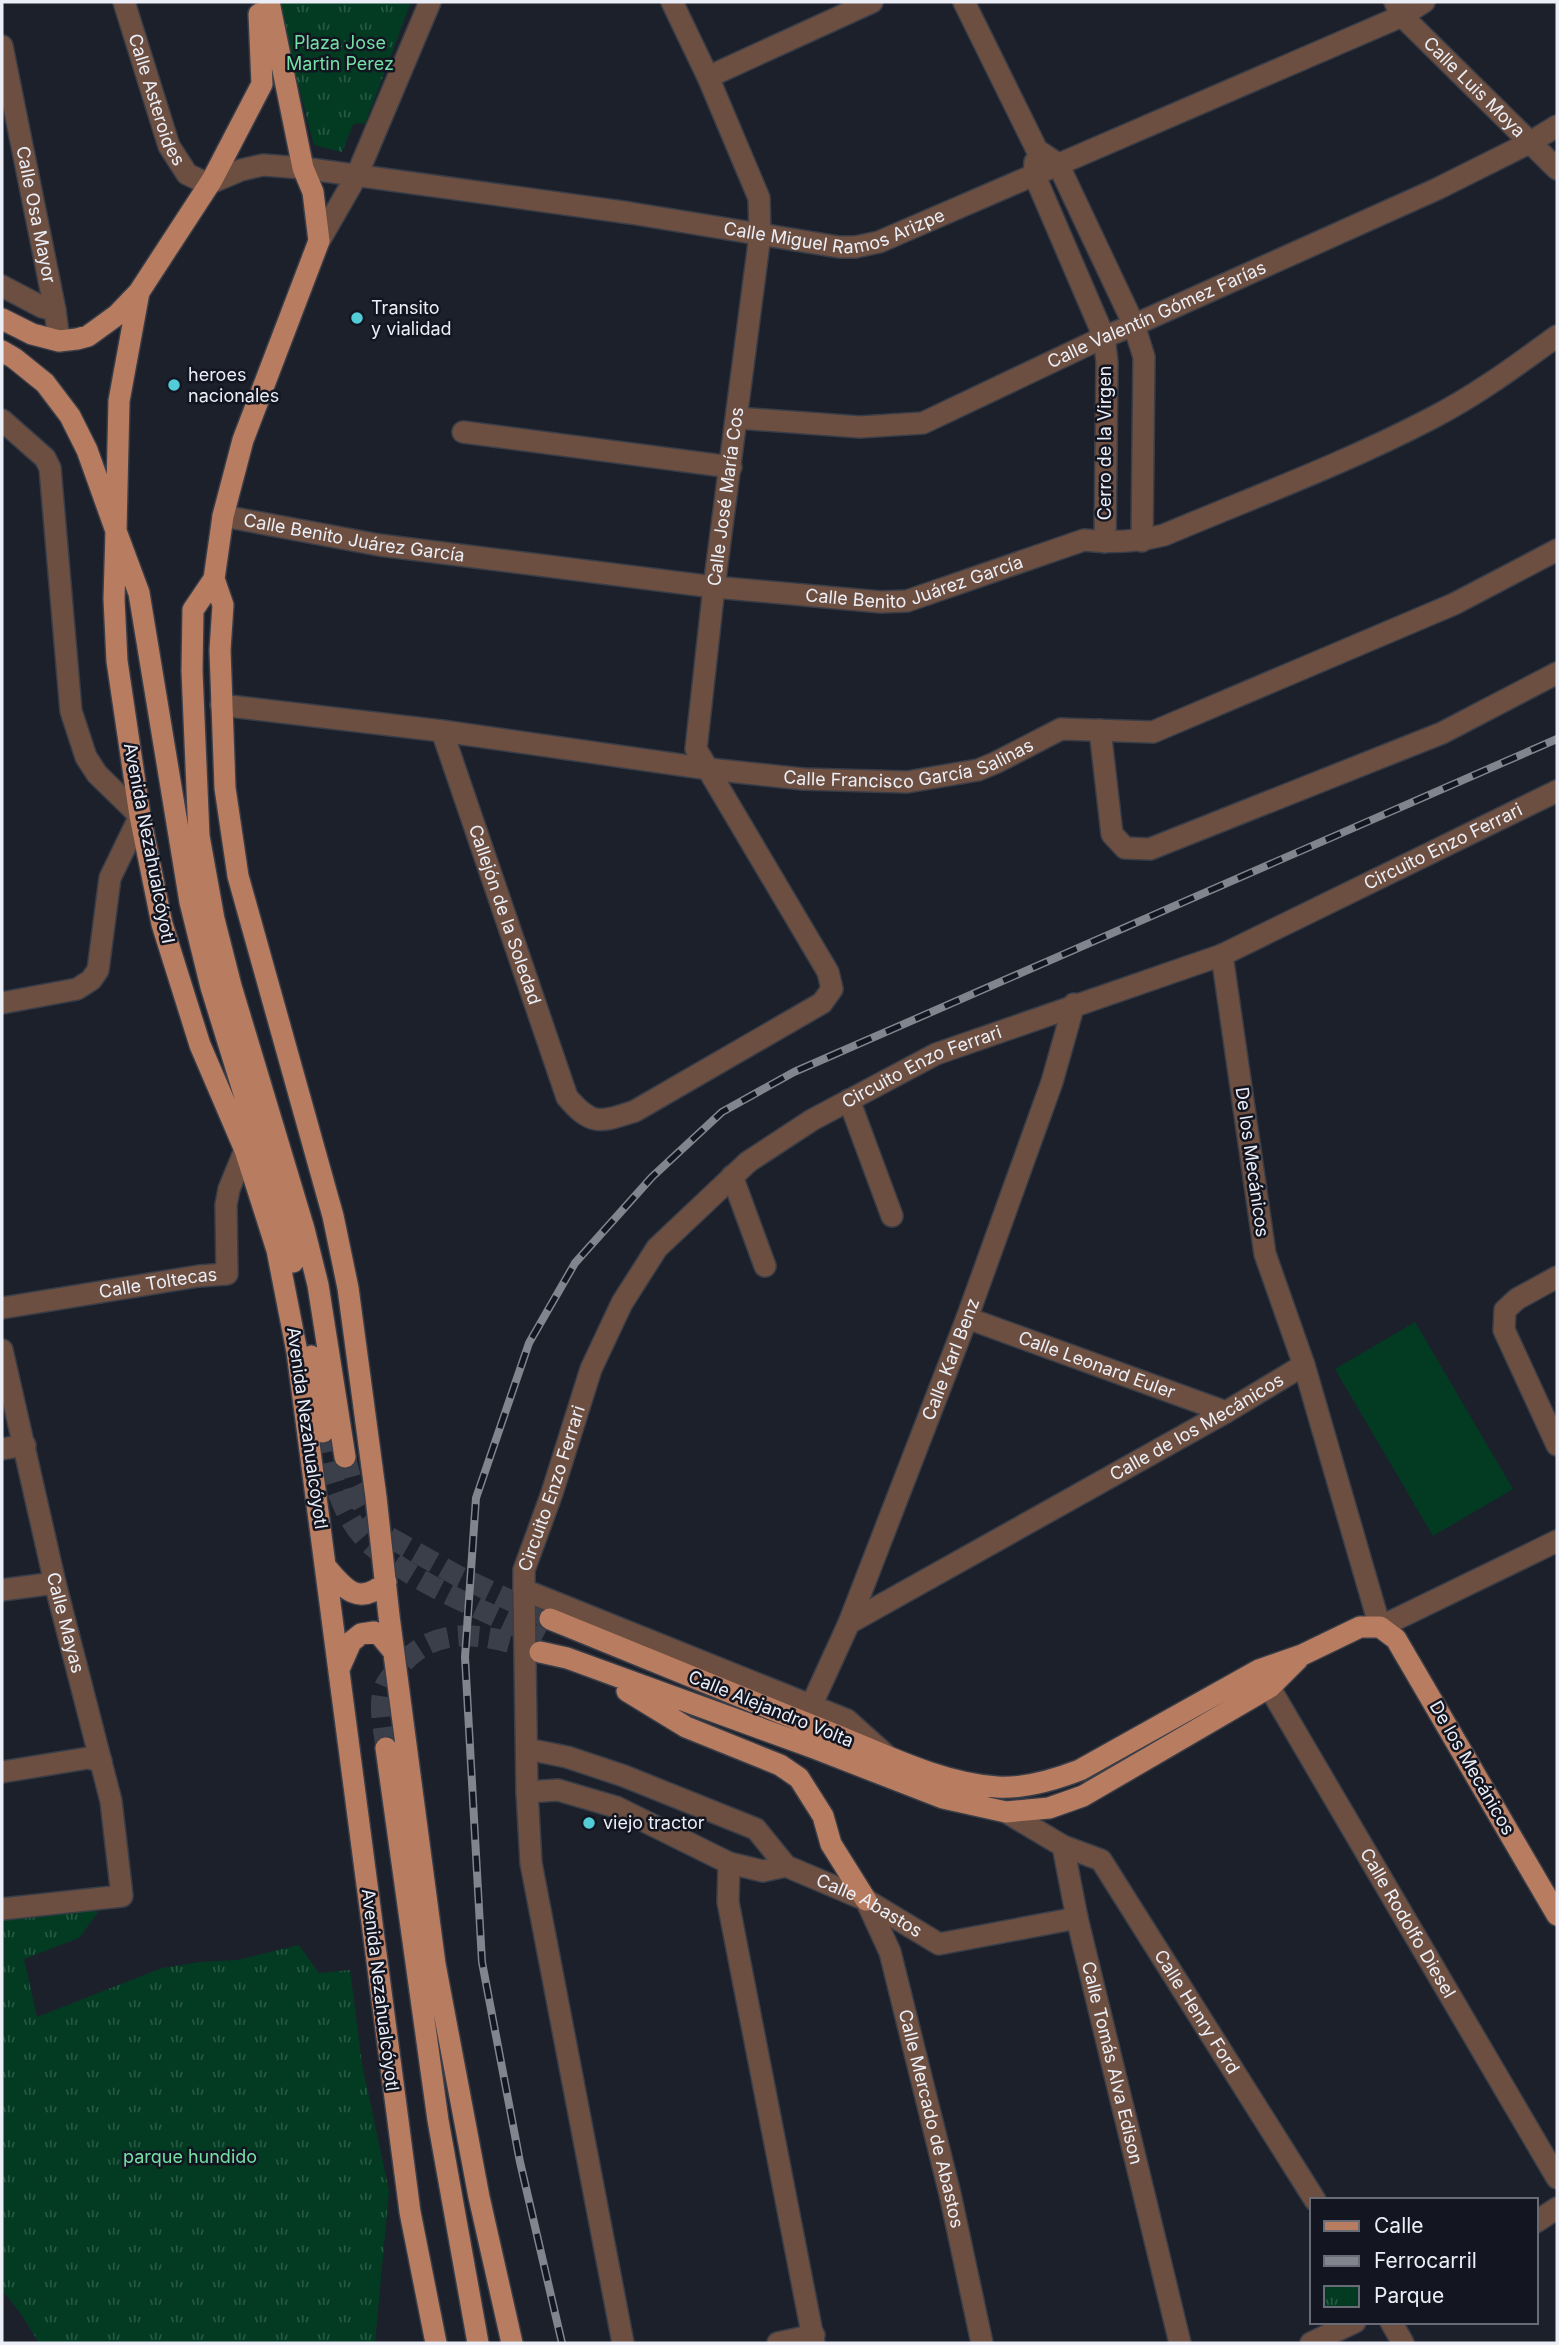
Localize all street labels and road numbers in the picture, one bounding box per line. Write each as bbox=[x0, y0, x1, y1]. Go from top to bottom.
street label: Calle Asteroides bbox=[125, 31, 190, 169]
street label: Calle Luis Moya bbox=[1419, 32, 1530, 141]
street label: Calle Osa Mayor bbox=[12, 144, 60, 285]
street label: Calle Miguel Ramos Arizpe bbox=[722, 204, 948, 258]
street label: Calle Valentín Gómez Farías bbox=[1044, 256, 1269, 372]
street label: Cerro de la Virgen bbox=[1094, 366, 1115, 520]
street label: Calle José María Cos bbox=[703, 406, 747, 587]
street label: Calle Benito Juárez García bbox=[242, 509, 466, 566]
street label: Calle Benito Juárez García bbox=[804, 551, 1026, 612]
street label: Calle Francisco García Salinas bbox=[782, 734, 1037, 793]
street label: Avenida Nezahualcóyotl bbox=[120, 741, 179, 945]
street label: Circuito Enzo Ferrari bbox=[1360, 799, 1526, 894]
street label: Callejón de la Soledad bbox=[465, 822, 546, 1007]
street label: Circuito Enzo Ferrari bbox=[838, 1021, 1004, 1112]
street label: De los Mecánicos bbox=[1232, 1086, 1273, 1238]
street label: Calle Toltecas bbox=[97, 1264, 218, 1302]
street label: Calle Karl Benz bbox=[917, 1295, 983, 1423]
street label: Avenida Nezahualcóyotl bbox=[283, 1326, 332, 1530]
street label: Calle Leonard Euler bbox=[1016, 1327, 1178, 1403]
street label: Calle de los Mecánicos bbox=[1106, 1369, 1287, 1485]
street label: Circuito Enzo Ferrari bbox=[513, 1403, 589, 1574]
street label: Calle Mayas bbox=[43, 1570, 89, 1675]
street label: Calle Alejandro Volta bbox=[686, 1666, 857, 1751]
street label: De los Mecánicos bbox=[1426, 1697, 1519, 1838]
street label: Calle Rodolfo Diesel bbox=[1356, 1844, 1460, 2002]
street label: Calle Abastos bbox=[813, 1869, 926, 1941]
street label: Avenida Nezahualcóyotl bbox=[358, 1888, 403, 2092]
street label: Calle Henry Ford bbox=[1150, 1946, 1244, 2078]
street label: Calle Tomás Alva Edison bbox=[1078, 1959, 1147, 2167]
street label: Calle Mercado de Abastos bbox=[895, 2007, 968, 2230]

